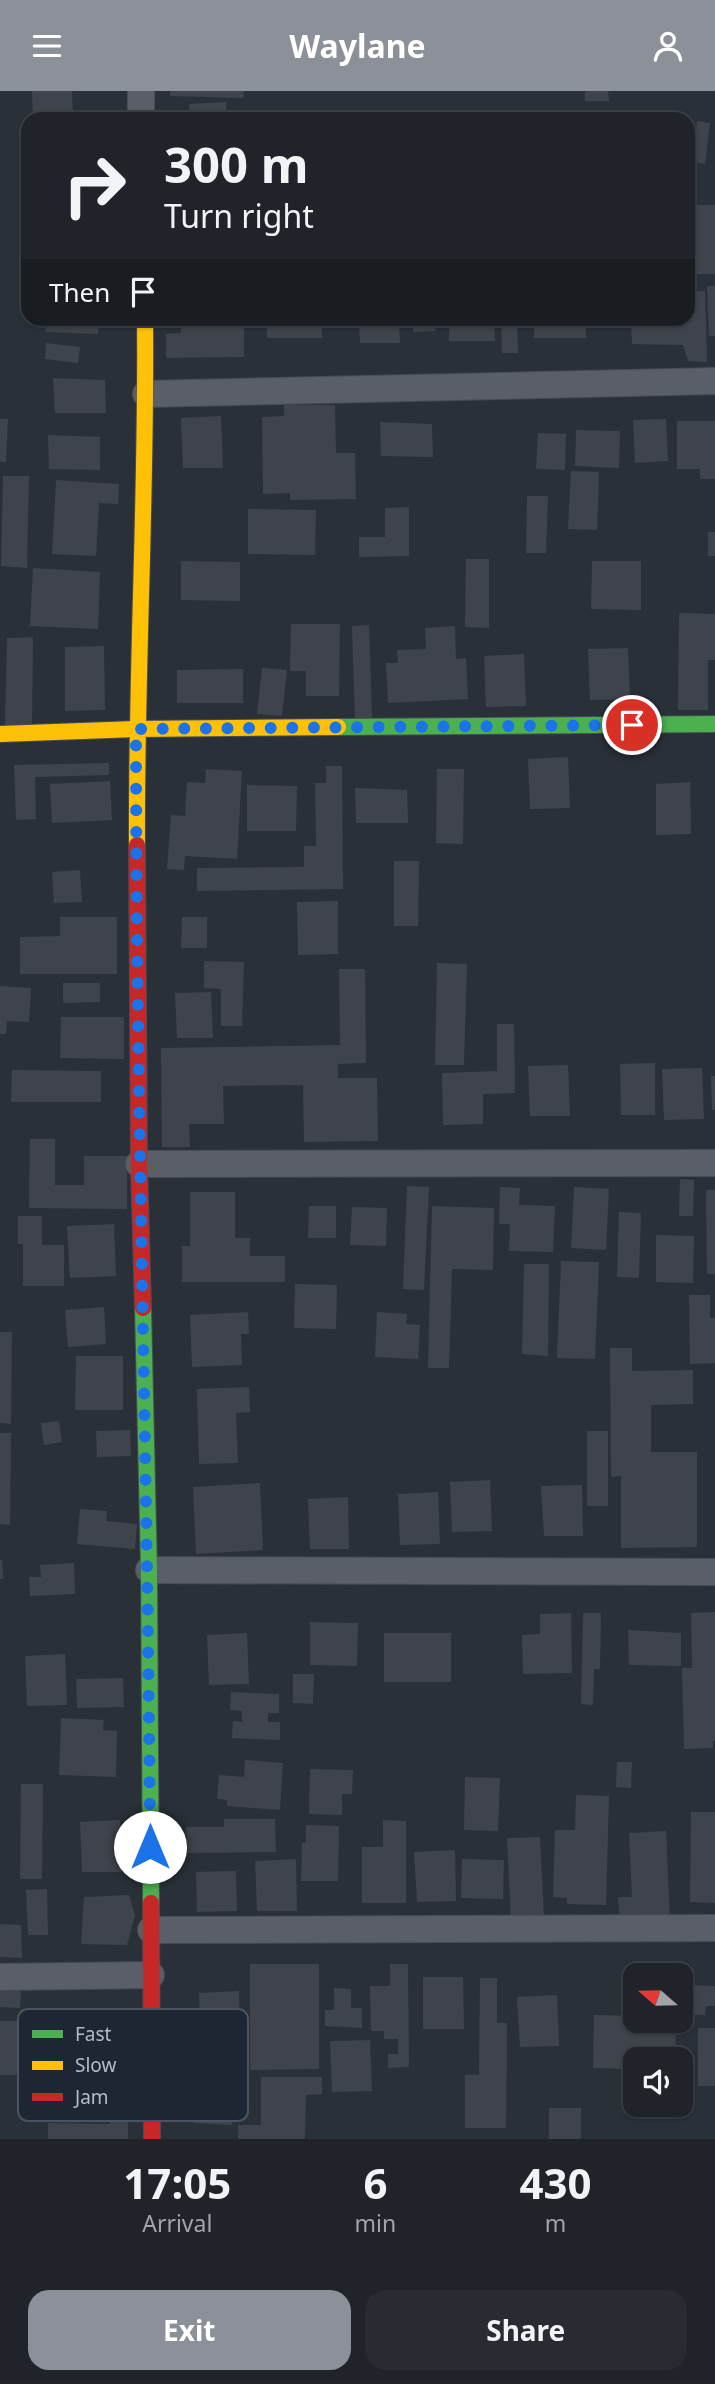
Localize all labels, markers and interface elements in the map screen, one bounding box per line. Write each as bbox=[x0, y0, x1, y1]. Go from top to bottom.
text: Waylane bbox=[289, 24, 426, 67]
icon: menu bbox=[28, 27, 66, 65]
icon: person bbox=[649, 27, 687, 65]
text: 300 m bbox=[164, 131, 309, 197]
icon: right bbox=[49, 140, 140, 231]
text: Turn right bbox=[164, 194, 314, 237]
icon: arrive bbox=[124, 273, 162, 311]
text: Then bbox=[49, 274, 110, 310]
pin bbox=[602, 695, 662, 755]
icon: arrive bbox=[613, 706, 651, 744]
position arrow bbox=[113, 1810, 187, 1884]
north arrow bbox=[623, 1963, 693, 2033]
map controls bbox=[623, 1963, 693, 2117]
legend bbox=[18, 2009, 248, 2121]
text: Fast bbox=[75, 2021, 112, 2047]
button: sound bbox=[623, 2047, 693, 2117]
text: Slow bbox=[75, 2052, 116, 2078]
text: Jam bbox=[73, 2084, 109, 2110]
text: 17:05 bbox=[123, 2154, 231, 2211]
text: 6 bbox=[363, 2154, 387, 2211]
text: 430 bbox=[520, 2154, 592, 2211]
text: Arrival bbox=[142, 2207, 212, 2239]
text: min bbox=[355, 2207, 396, 2239]
text: m bbox=[545, 2207, 566, 2239]
button: Exit bbox=[28, 2290, 351, 2370]
button: Share bbox=[365, 2290, 687, 2370]

